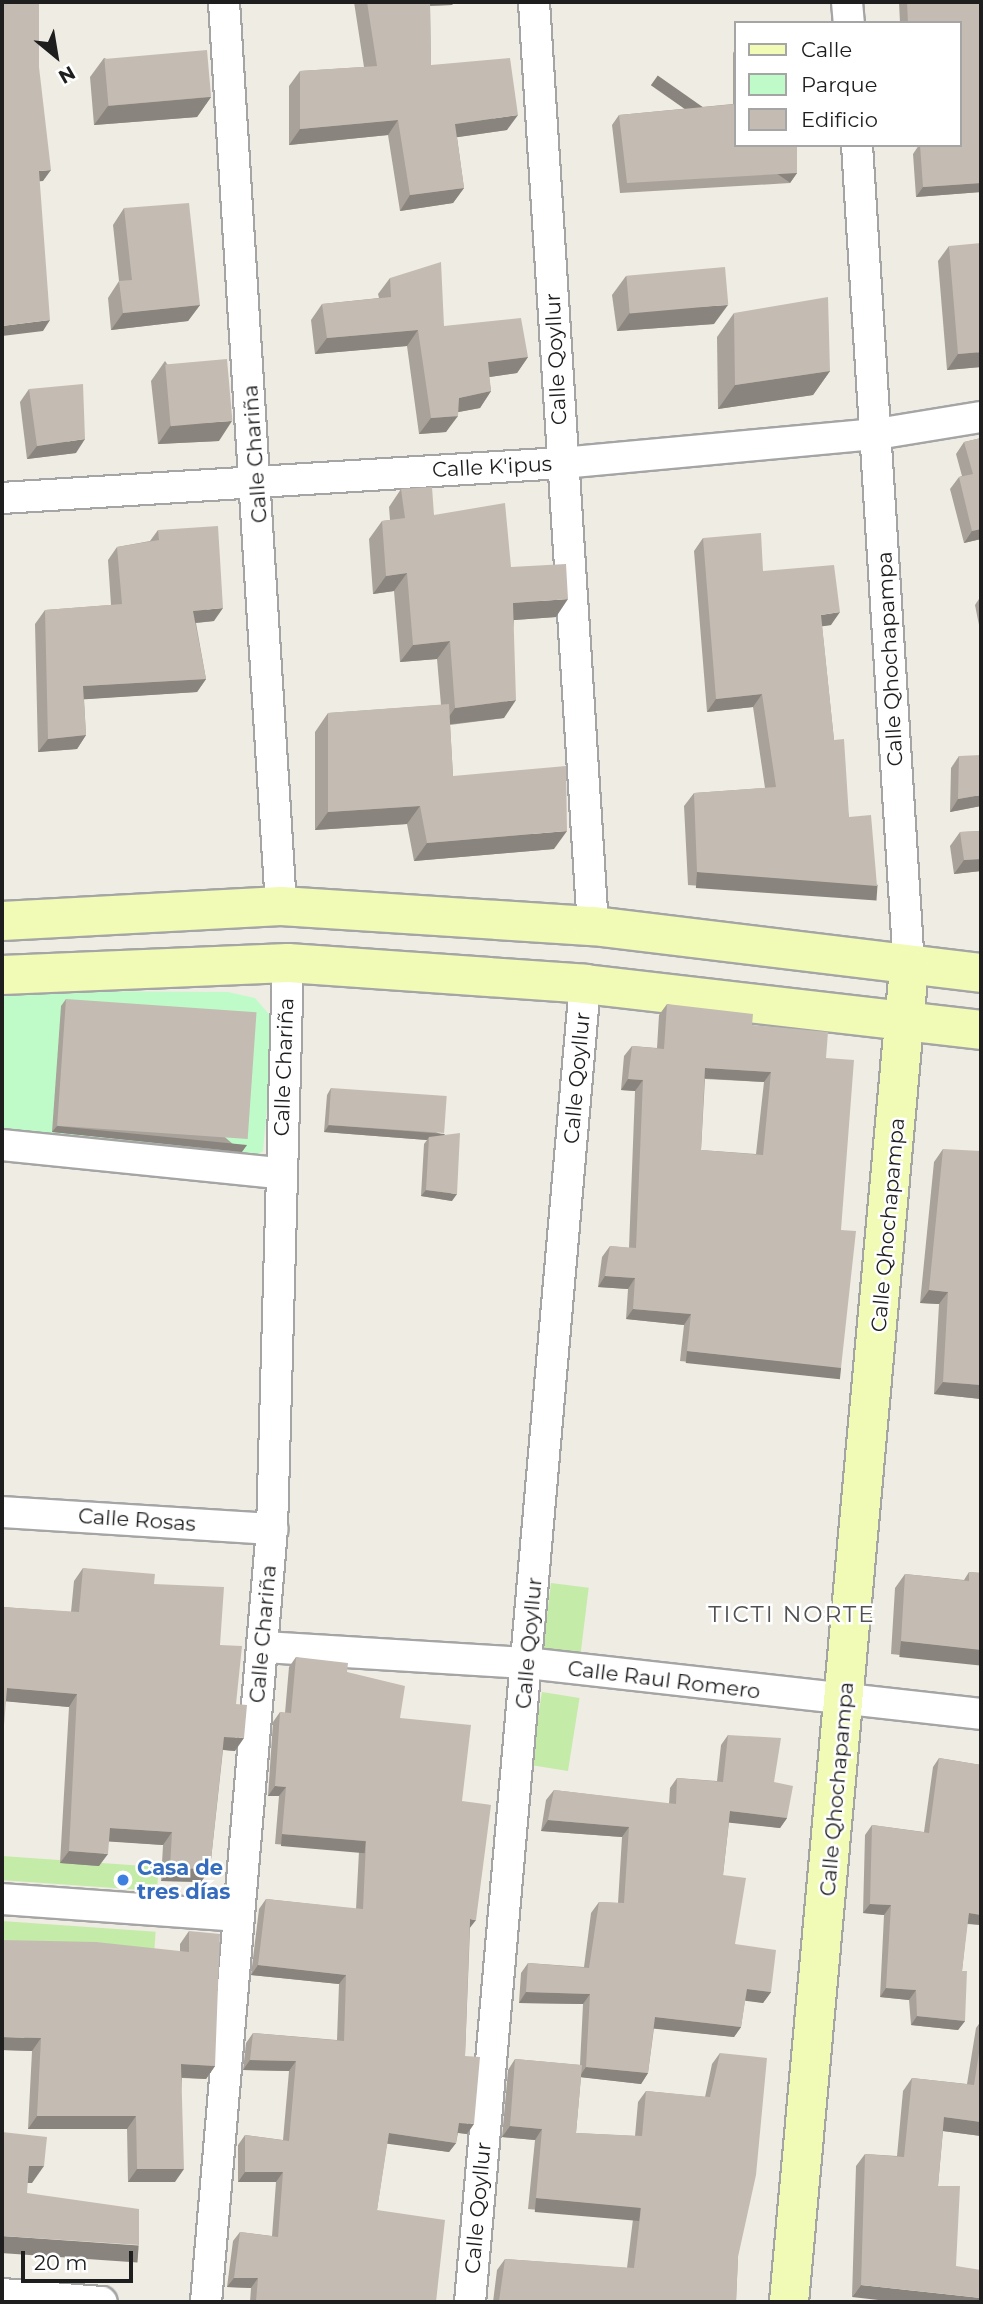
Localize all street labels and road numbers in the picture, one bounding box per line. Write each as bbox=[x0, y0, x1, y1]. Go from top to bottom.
street label: Calle Qoyllur bbox=[540, 292, 572, 426]
street label: Calle Chariña bbox=[238, 384, 272, 524]
street label: Calle K'ipus bbox=[431, 451, 553, 483]
street label: Calle Qhochapampa bbox=[872, 551, 908, 767]
street label: Calle Chariña bbox=[269, 997, 299, 1137]
street label: Calle Qoyllur bbox=[559, 1011, 595, 1145]
street label: Calle Qhochapampa bbox=[866, 1117, 910, 1333]
street label: Calle Rosas bbox=[77, 1503, 197, 1537]
street label: Calle Chariña bbox=[244, 1564, 282, 1704]
street label: Calle Qoyllur bbox=[511, 1576, 547, 1710]
street label: Calle Raul Romero bbox=[566, 1656, 762, 1704]
street label: Calle Qhochapampa bbox=[815, 1681, 859, 1897]
street label: Calle Qoyllur bbox=[460, 2141, 496, 2275]

